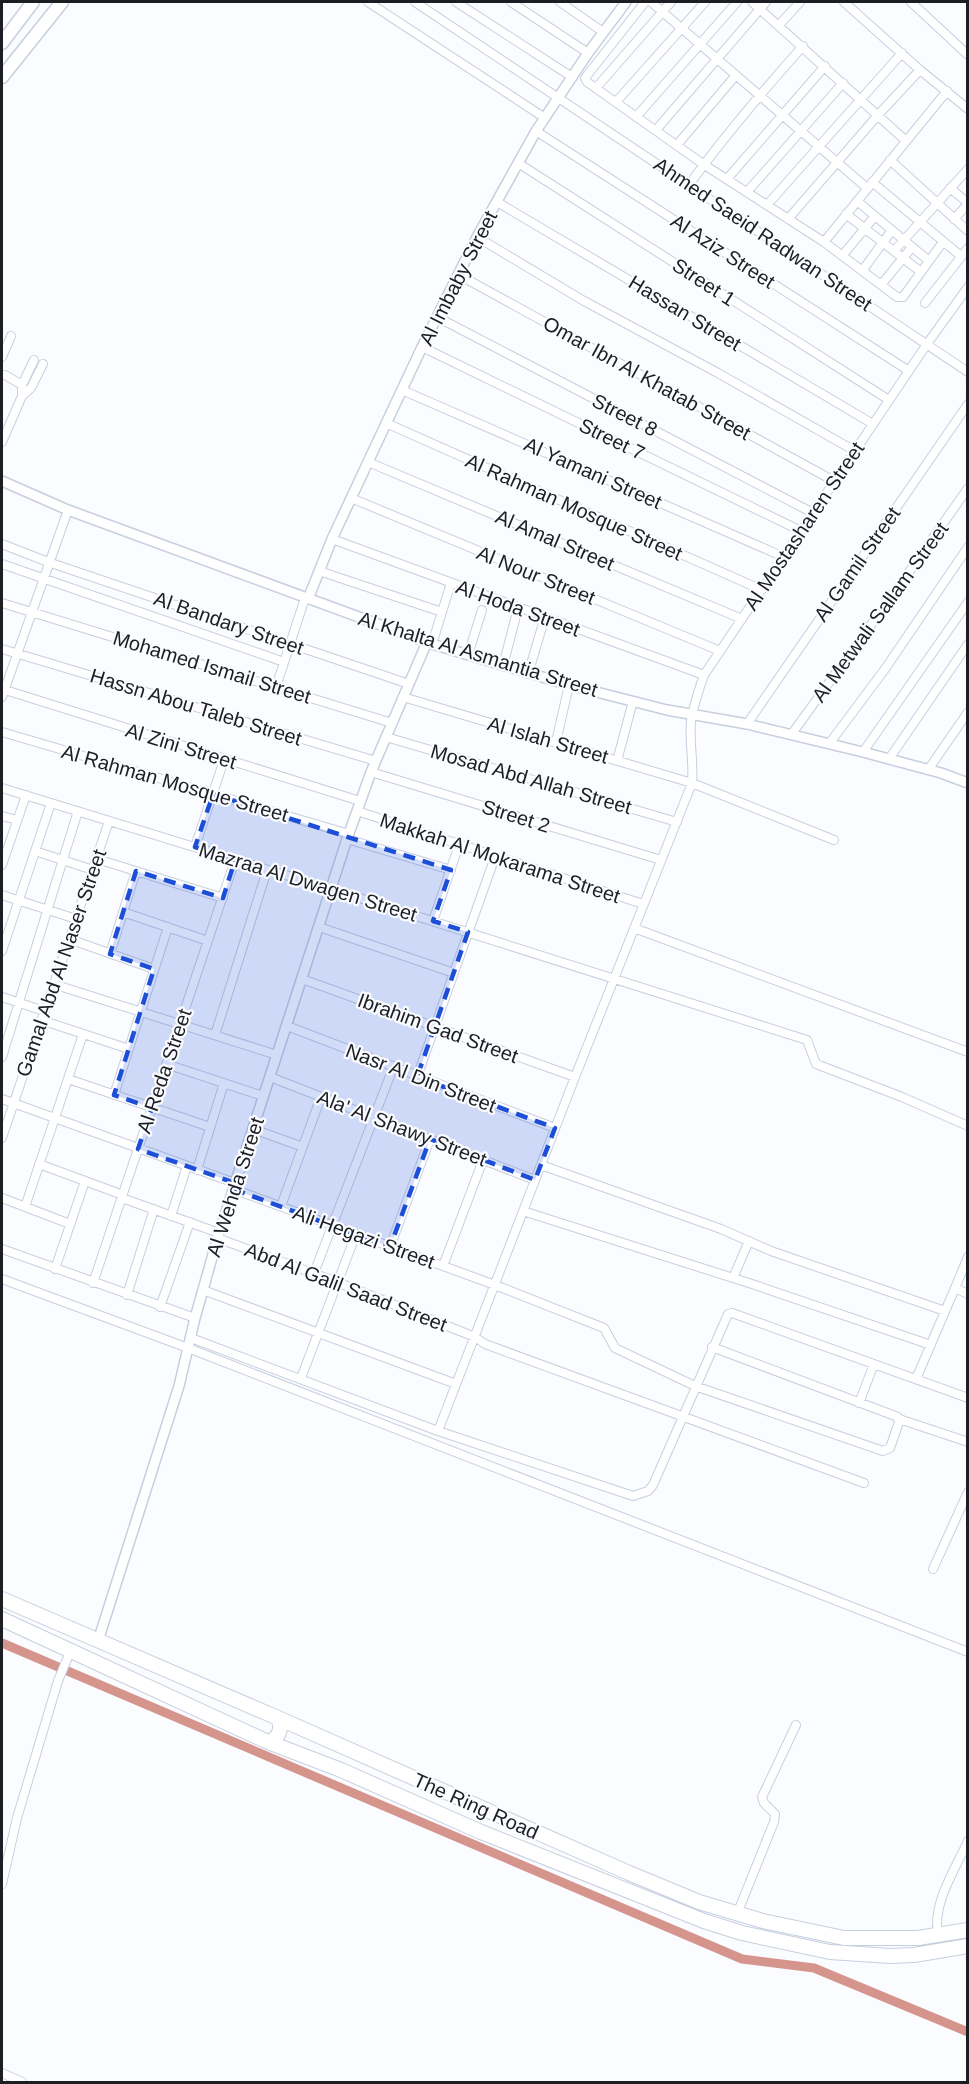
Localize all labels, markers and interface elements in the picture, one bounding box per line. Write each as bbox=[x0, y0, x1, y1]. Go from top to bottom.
street label: Ahmed Saeid Radwan Street bbox=[650, 153, 876, 315]
street label: Al Imbaby Street bbox=[415, 207, 502, 349]
street label: Al Aziz Street bbox=[667, 209, 779, 293]
street label: Street 1 bbox=[669, 254, 739, 310]
street label: Hassan Street bbox=[625, 271, 745, 355]
street label: Omar Ibn Al Khatab Street bbox=[540, 312, 755, 444]
street label: Street 8 bbox=[589, 389, 661, 441]
street label: Street 7 bbox=[576, 414, 648, 464]
street label: Al Yamani Street bbox=[521, 433, 666, 513]
street label: Al Mostasharen Street bbox=[740, 437, 869, 614]
street label: Al Rahman Mosque Street bbox=[462, 449, 686, 565]
street label: Al Gamil Street bbox=[809, 502, 905, 625]
street label: Al Amal Street bbox=[492, 505, 618, 575]
street label: Al Metwali Sallam Street bbox=[807, 518, 953, 706]
street label: Al Nour Street bbox=[474, 541, 599, 609]
street label: Al Hoda Street bbox=[453, 575, 583, 641]
street label: Al Bandary Street bbox=[151, 587, 307, 659]
street label: Al Khalta Al Asmantia Street bbox=[356, 607, 601, 701]
street label: Mohamed Ismail Street bbox=[110, 626, 314, 708]
street label: Hassn Abou Taleb Street bbox=[88, 664, 305, 750]
street label: Al Islah Street bbox=[485, 712, 611, 768]
street label: Al Zini Street bbox=[123, 719, 239, 773]
street label: Al Rahman Mosque Street bbox=[59, 740, 291, 826]
street label: Mosad Abd Allah Street bbox=[428, 740, 634, 818]
street label: Street 2 bbox=[479, 795, 553, 837]
street label: Makkah Al Mokarama Street bbox=[377, 809, 623, 907]
street label: Mazraa Al Dwagen Street bbox=[196, 838, 420, 926]
street label: Gamal Abd Al Naser Street bbox=[12, 846, 110, 1080]
street label: Ibrahim Gad Street bbox=[355, 989, 522, 1067]
street label: Al Reda Street bbox=[132, 1006, 196, 1136]
street label: Nasr Al Din Street bbox=[343, 1039, 500, 1117]
street label: Ala' Al Shawy Street bbox=[314, 1086, 490, 1171]
street label: Al Wehda Street bbox=[202, 1114, 268, 1259]
street label: Ali Hegazi Street bbox=[290, 1201, 438, 1273]
street label: Abd Al Galil Saad Street bbox=[242, 1238, 451, 1336]
street label: The Ring Road bbox=[410, 1769, 542, 1843]

